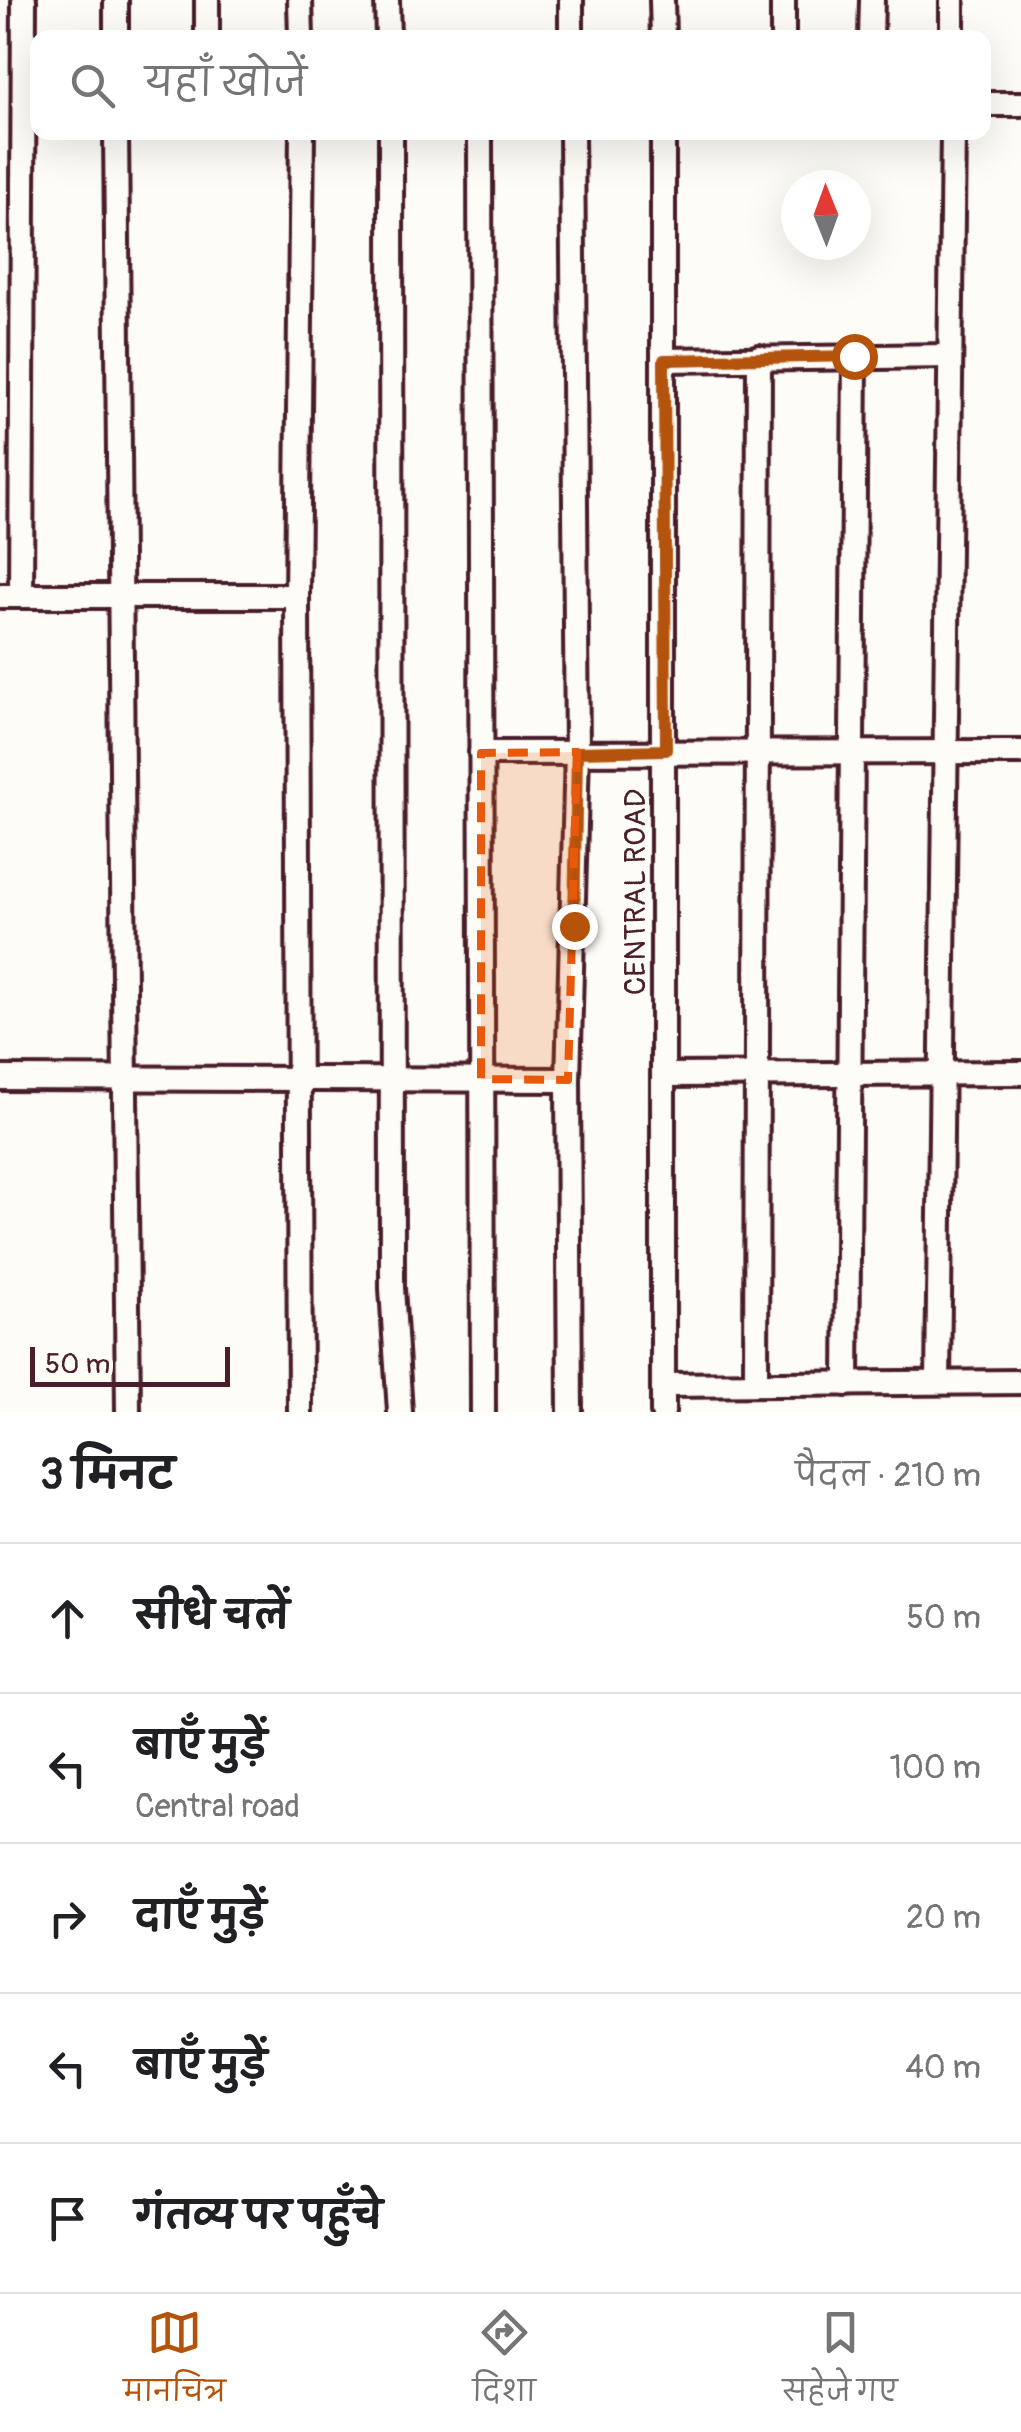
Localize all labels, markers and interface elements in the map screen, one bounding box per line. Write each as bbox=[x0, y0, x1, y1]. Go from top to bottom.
search box bbox=[30, 30, 991, 140]
icon: search bbox=[65, 58, 120, 113]
text: यहाँ खोजें bbox=[145, 59, 307, 107]
north arrow bbox=[781, 170, 871, 260]
route start bbox=[832, 334, 878, 380]
street label: CENTRAL ROAD bbox=[617, 789, 654, 995]
route end bbox=[552, 904, 598, 950]
scale bar bbox=[30, 1342, 230, 1386]
text: 50 m bbox=[45, 1347, 110, 1382]
text: 3 मिनट bbox=[40, 1449, 174, 1501]
text: पैदल · 210 m bbox=[795, 1456, 981, 1496]
icon: ahead bbox=[40, 1591, 95, 1646]
text: सीधे चलें bbox=[135, 1592, 289, 1640]
text: 50 m bbox=[906, 1598, 981, 1638]
text: बाएँ मुड़ें bbox=[135, 1722, 267, 1770]
icon: left bbox=[40, 1741, 95, 1796]
text: 100 m bbox=[889, 1748, 981, 1788]
text: Central road bbox=[135, 1787, 300, 1827]
icon: right bbox=[40, 1891, 95, 1946]
text: दाएँ मुड़ें bbox=[135, 1892, 266, 1940]
text: 20 m bbox=[906, 1898, 981, 1938]
icon: left bbox=[40, 2041, 95, 2096]
text: बाएँ मुड़ें bbox=[135, 2042, 267, 2090]
text: 40 m bbox=[905, 2048, 981, 2088]
icon: arrive bbox=[40, 2191, 95, 2246]
text: गंतव्य पर पहुँचे bbox=[135, 2192, 382, 2240]
tab: मानचित्र bbox=[123, 2305, 226, 2422]
tab: दिशा bbox=[472, 2305, 536, 2422]
tab: सहेजे गए bbox=[783, 2305, 898, 2422]

